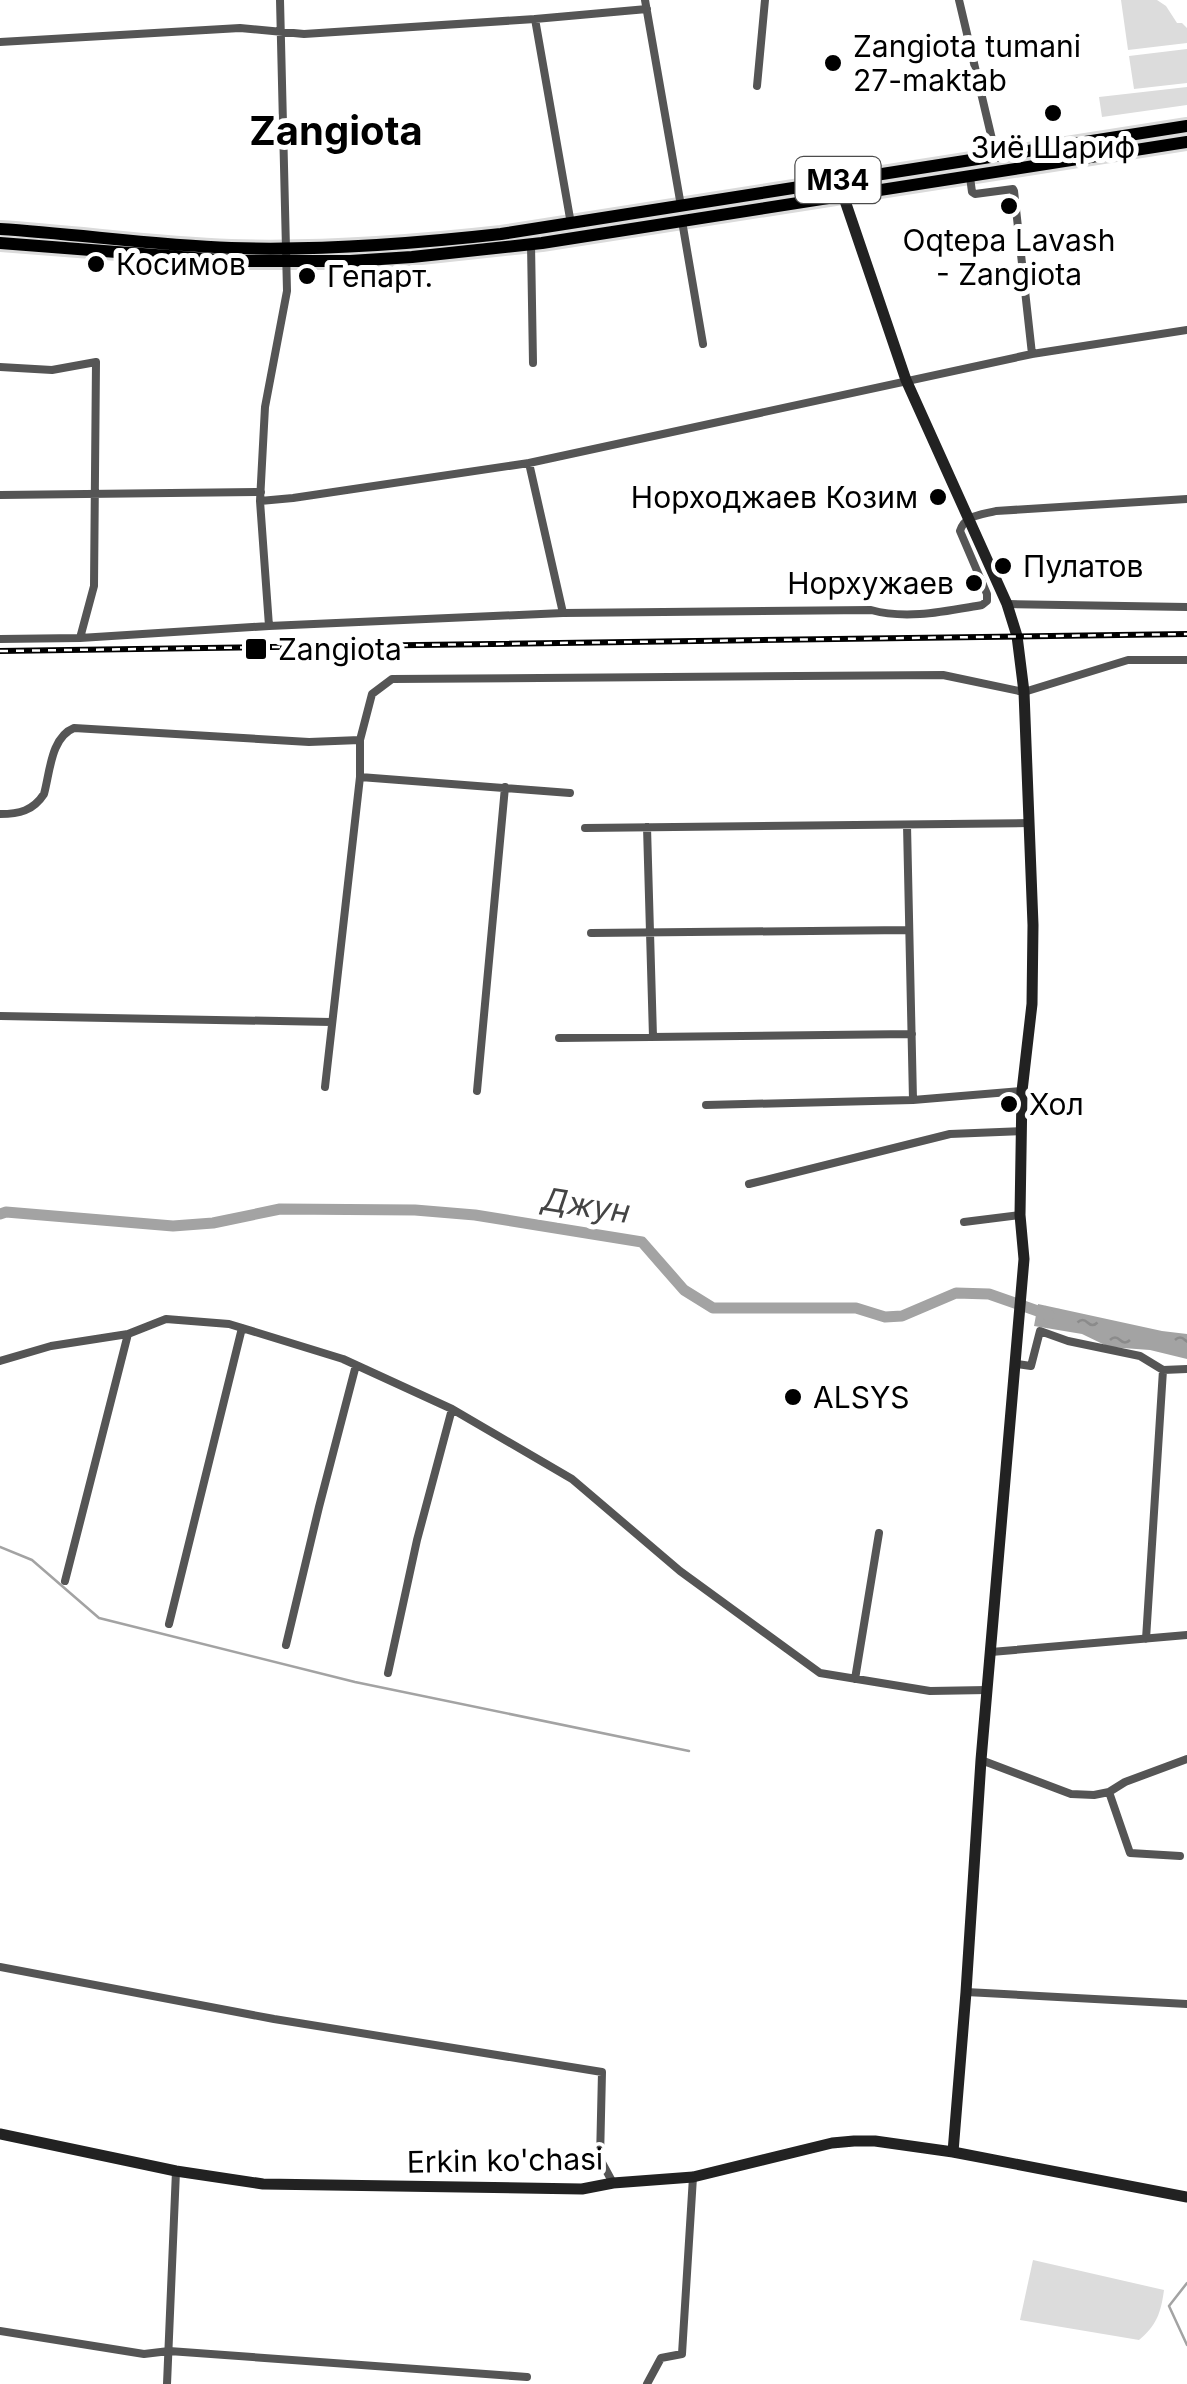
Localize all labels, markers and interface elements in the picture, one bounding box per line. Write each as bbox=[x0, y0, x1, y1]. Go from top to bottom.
place label: Zangiota tumani 27-maktab bbox=[853, 28, 1081, 98]
marker: Zangiota tumani 27-maktab bbox=[822, 52, 844, 74]
marker: Зиё Шариф bbox=[1042, 102, 1064, 124]
district label: Zangiota bbox=[249, 106, 423, 155]
place label: Зиё Шариф bbox=[971, 129, 1135, 165]
road number: M34 bbox=[796, 157, 880, 203]
marker: Oqtepa Lavash - Zangiota bbox=[998, 195, 1020, 217]
place label: Oqtepa Lavash - Zangiota bbox=[903, 222, 1115, 292]
place label: Косимов bbox=[116, 246, 246, 282]
marker: Косимов bbox=[85, 253, 107, 275]
place label: Гепарт. bbox=[327, 258, 433, 294]
marker: Гепарт. bbox=[296, 265, 318, 287]
place label: Норходжаев Козим bbox=[631, 479, 918, 515]
marker: Норходжаев Козим bbox=[927, 486, 949, 508]
place label: Пулатов bbox=[1023, 548, 1143, 584]
marker: Пулатов bbox=[992, 555, 1014, 577]
place label: Норхужаев bbox=[787, 565, 954, 601]
marker: Норхужаев bbox=[963, 572, 985, 594]
place label: Zangiota bbox=[278, 631, 402, 667]
marker: Zangiota bbox=[243, 636, 269, 662]
place label: Хол bbox=[1029, 1086, 1084, 1122]
marker: Хол bbox=[998, 1093, 1020, 1115]
water label: Джун bbox=[538, 1179, 633, 1231]
place label: ALSYS bbox=[813, 1379, 910, 1415]
marker: ALSYS bbox=[782, 1386, 804, 1408]
street label: Erkin ko'chasi bbox=[406, 2140, 604, 2180]

